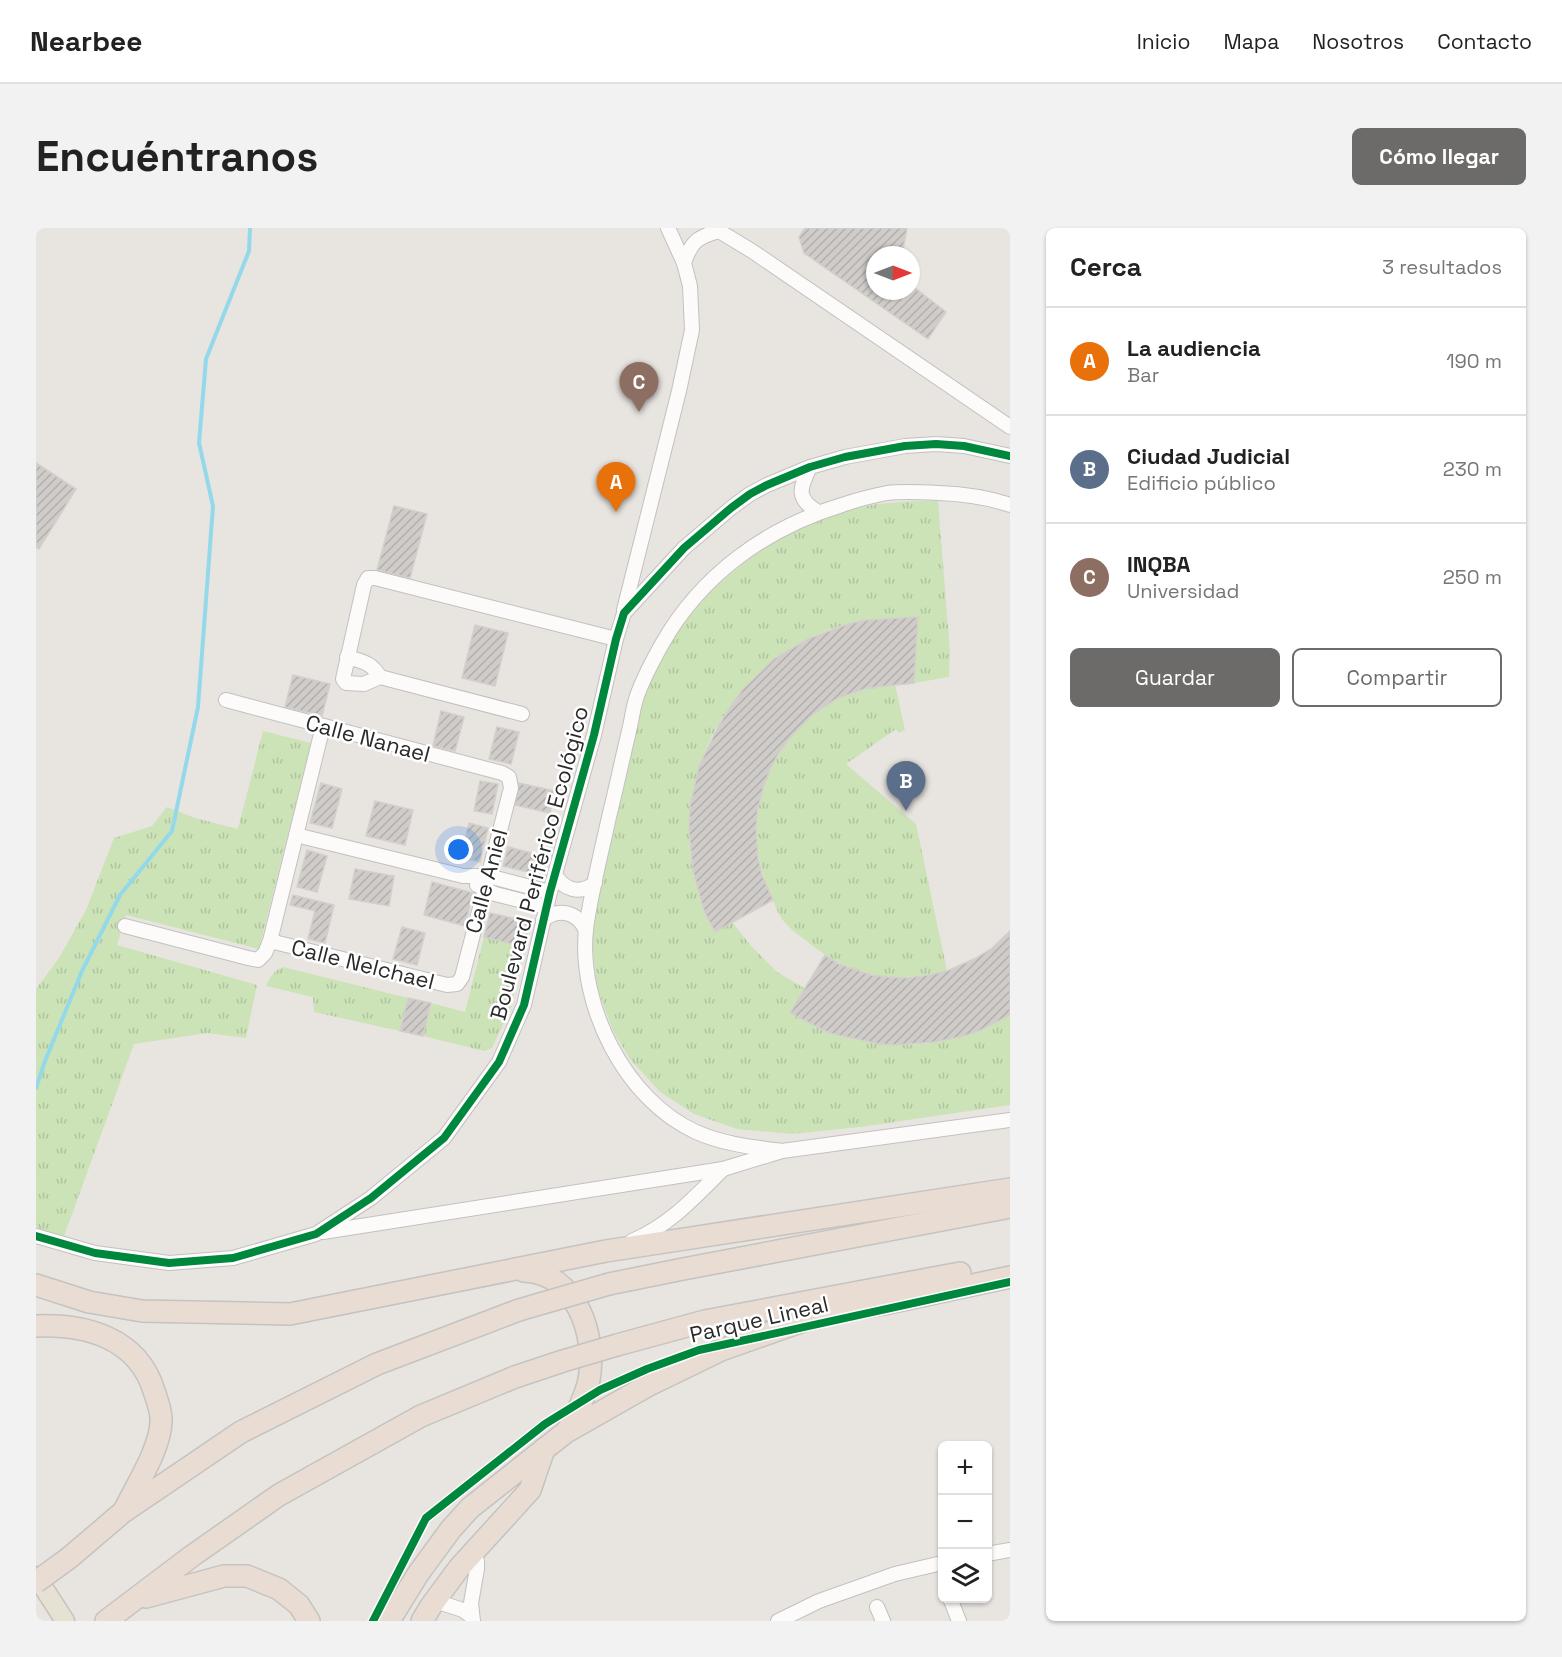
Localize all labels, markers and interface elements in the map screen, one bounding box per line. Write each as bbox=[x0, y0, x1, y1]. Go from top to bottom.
text: Nearbee bbox=[30, 23, 142, 59]
text: Inicio bbox=[1137, 28, 1191, 55]
text: Mapa bbox=[1224, 28, 1279, 55]
text: Nosotros bbox=[1312, 28, 1404, 55]
text: Contacto bbox=[1437, 28, 1532, 55]
button: Cómo llegar bbox=[1352, 128, 1526, 185]
text: Encuéntranos bbox=[36, 130, 318, 183]
north arrow bbox=[866, 246, 920, 300]
text: Cerca bbox=[1070, 250, 1142, 284]
text: 3 resultados bbox=[1382, 254, 1502, 280]
text: La audiencia bbox=[1127, 334, 1261, 362]
text: A bbox=[1083, 348, 1096, 374]
text: 190 m bbox=[1446, 348, 1502, 374]
pin: C bbox=[620, 362, 658, 412]
text: Bar bbox=[1127, 362, 1159, 388]
text: Ciudad Judicial bbox=[1127, 442, 1290, 470]
text: B bbox=[1083, 456, 1096, 482]
text: 230 m bbox=[1443, 456, 1502, 482]
pin: A bbox=[596, 462, 636, 512]
text: Edificio público bbox=[1127, 470, 1276, 496]
text: INQBA bbox=[1127, 550, 1190, 578]
text: C bbox=[1083, 564, 1096, 590]
text: 250 m bbox=[1443, 564, 1502, 590]
text: Universidad bbox=[1127, 578, 1239, 604]
button: Guardar bbox=[1070, 648, 1280, 707]
button: Compartir bbox=[1292, 648, 1502, 707]
street label: Boulevard Periférico Ecológico bbox=[484, 703, 594, 1023]
street label: Calle Nanael bbox=[303, 708, 433, 768]
pin: B bbox=[886, 762, 926, 811]
street label: Calle Aniel bbox=[459, 826, 513, 936]
your location bbox=[444, 835, 473, 864]
street label: Calle Nelchael bbox=[288, 933, 438, 995]
street label: Parque Lineal bbox=[687, 1289, 831, 1349]
map controls bbox=[938, 1441, 992, 1603]
button: + bbox=[938, 1441, 992, 1495]
button: − bbox=[938, 1495, 992, 1549]
button: layers bbox=[938, 1549, 992, 1603]

